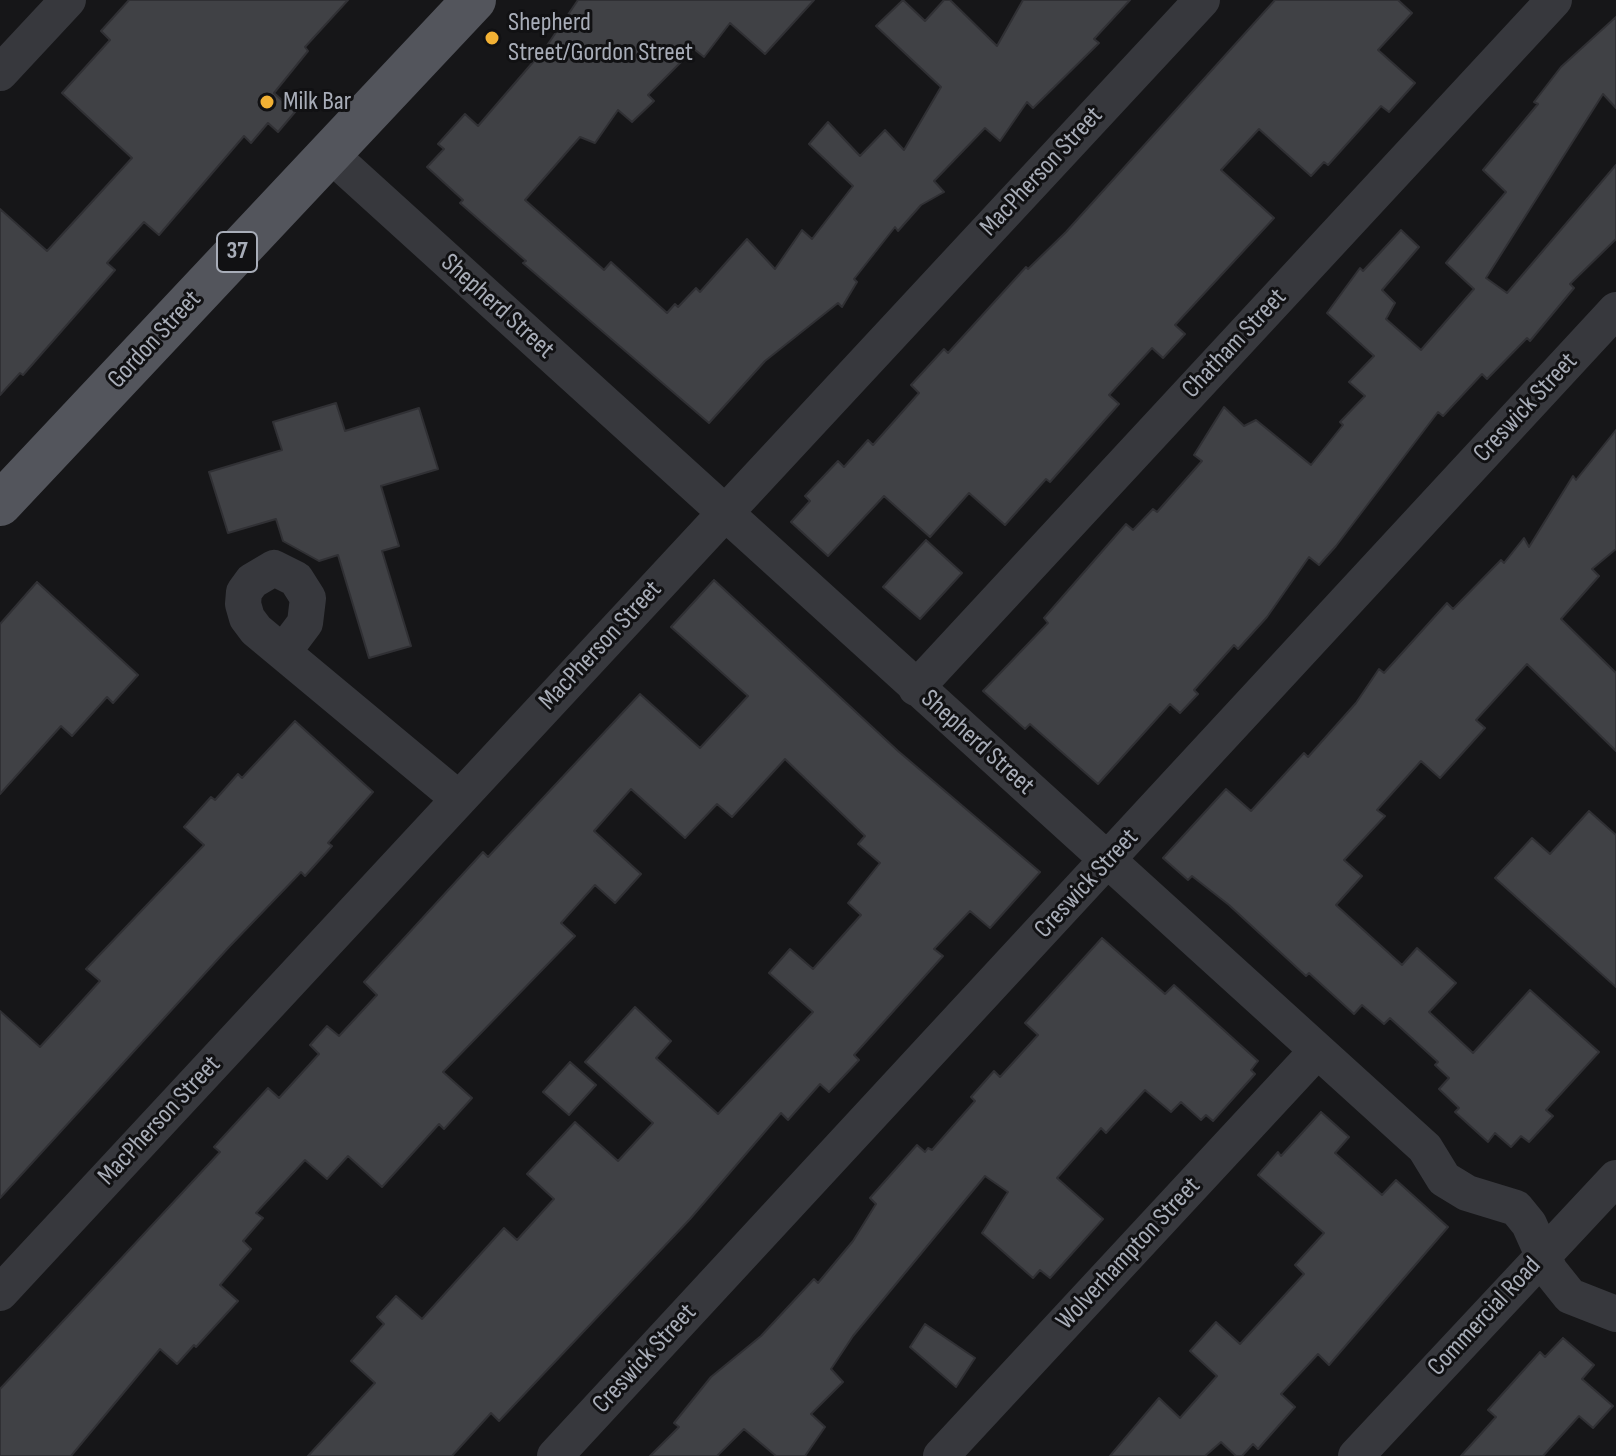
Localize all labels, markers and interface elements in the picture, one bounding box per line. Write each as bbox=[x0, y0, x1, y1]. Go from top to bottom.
place label: Shepherd Street/Gordon Street bbox=[508, 7, 693, 68]
marker: Shepherd Street/Gordon Street bbox=[483, 29, 501, 47]
place label: Milk Bar bbox=[283, 86, 351, 118]
marker: Milk Bar bbox=[258, 93, 276, 111]
street label: MacPherson Street bbox=[974, 101, 1110, 243]
road number: 37 bbox=[217, 232, 257, 272]
street label: Shepherd Street bbox=[434, 248, 560, 366]
street label: Chatham Street bbox=[1176, 283, 1294, 405]
street label: Gordon Street bbox=[102, 285, 208, 395]
street label: Creswick Street bbox=[1467, 347, 1585, 469]
street label: MacPherson Street bbox=[533, 575, 669, 717]
street label: Shepherd Street bbox=[914, 684, 1040, 802]
street label: Creswick Street bbox=[1028, 823, 1146, 945]
street label: MacPherson Street bbox=[92, 1050, 228, 1192]
street label: Wolverhampton Street bbox=[1050, 1171, 1208, 1337]
street label: Commercial Road bbox=[1422, 1251, 1548, 1383]
street label: Creswick Street bbox=[586, 1298, 704, 1420]

